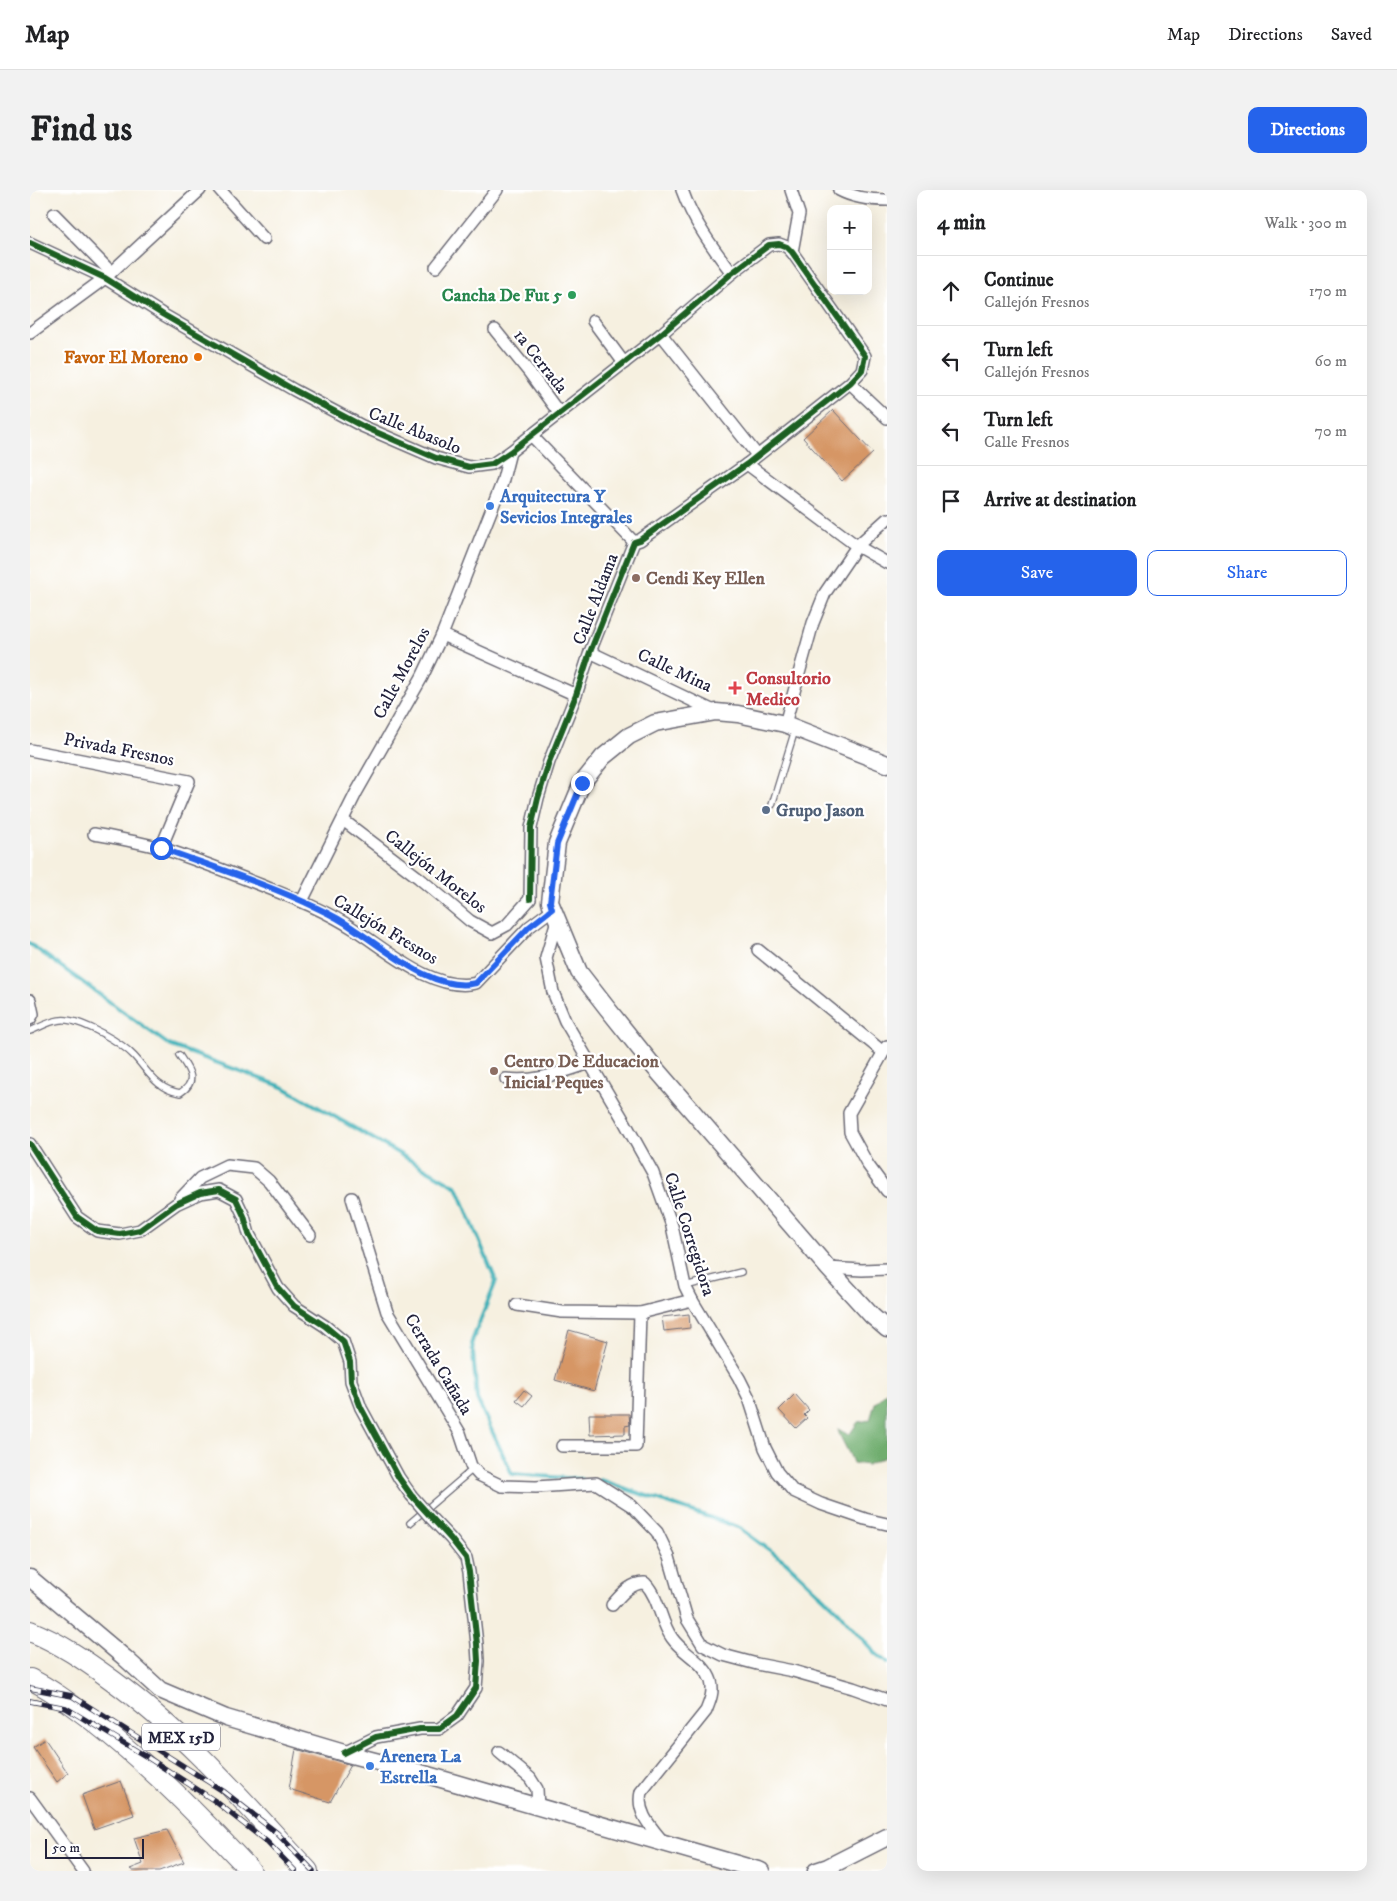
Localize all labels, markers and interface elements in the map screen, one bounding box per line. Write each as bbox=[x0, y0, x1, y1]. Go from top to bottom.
text: Map bbox=[25, 20, 69, 50]
text: Map bbox=[1167, 24, 1200, 46]
text: Directions bbox=[1228, 24, 1303, 46]
text: Saved bbox=[1331, 24, 1372, 46]
button: Directions bbox=[1248, 107, 1367, 153]
text: Find us bbox=[30, 108, 132, 152]
map controls bbox=[827, 205, 872, 295]
button: + bbox=[827, 205, 872, 250]
text: 4 min bbox=[937, 210, 986, 236]
text: Walk · 300 m bbox=[1264, 213, 1347, 233]
button: − bbox=[827, 250, 872, 295]
text: Continue bbox=[984, 269, 1054, 292]
icon: ahead bbox=[937, 277, 965, 305]
text: 170 m bbox=[1309, 281, 1347, 301]
place label: Cancha De Fut 5 bbox=[442, 285, 562, 307]
marker: Cancha De Fut 5 bbox=[566, 289, 578, 301]
text: Callejón Fresnos bbox=[984, 292, 1089, 312]
street label: 1a Cerrada bbox=[508, 325, 572, 398]
text: Turn left bbox=[984, 339, 1053, 362]
place label: Favor El Moreno bbox=[64, 347, 188, 369]
icon: left bbox=[937, 347, 965, 375]
marker: Favor El Moreno bbox=[192, 351, 204, 363]
text: 60 m bbox=[1315, 351, 1347, 371]
text: Callejón Fresnos bbox=[984, 362, 1089, 382]
street label: Calle Abasolo bbox=[365, 402, 464, 460]
text: Turn left bbox=[984, 409, 1053, 432]
icon: left bbox=[937, 417, 965, 445]
text: 70 m bbox=[1315, 421, 1347, 441]
text: Calle Fresnos bbox=[984, 432, 1069, 452]
place label: Arquitectura Y Sevicios Integrales bbox=[499, 486, 632, 529]
icon: arrive bbox=[937, 487, 965, 515]
text: Arrive at destination bbox=[984, 489, 1136, 512]
marker: Arquitectura Y Sevicios Integrales bbox=[484, 500, 496, 512]
street label: Calle Aldama bbox=[568, 550, 624, 648]
button: Save bbox=[937, 550, 1137, 596]
button: Share bbox=[1147, 550, 1347, 596]
place label: Cendi Key Ellen bbox=[646, 568, 766, 590]
marker: Cendi Key Ellen bbox=[630, 572, 642, 584]
street label: Calle Morelos bbox=[369, 624, 435, 723]
street label: Calle Mina bbox=[634, 644, 716, 698]
place label: Consultorio Medico bbox=[746, 668, 831, 711]
marker: Consultorio Medico bbox=[728, 681, 742, 695]
street label: Privada Fresnos bbox=[62, 728, 176, 771]
route end bbox=[571, 772, 594, 795]
place label: Grupo Jason bbox=[776, 800, 865, 822]
marker: Grupo Jason bbox=[760, 804, 772, 816]
street label: Callejón Morelos bbox=[380, 825, 491, 918]
route start bbox=[150, 837, 173, 860]
street label: Callejón Fresnos bbox=[329, 890, 442, 970]
place label: Centro De Educacion Inicial Peques bbox=[504, 1051, 659, 1094]
marker: Centro De Educacion Inicial Peques bbox=[488, 1065, 500, 1077]
street label: Calle Corregidora bbox=[659, 1170, 719, 1299]
street label: Cerrada Cañada bbox=[399, 1310, 477, 1419]
road number: MEX 15D bbox=[142, 1724, 220, 1750]
place label: Arenera La Estrella bbox=[379, 1746, 462, 1789]
marker: Arenera La Estrella bbox=[364, 1760, 376, 1772]
scale bar bbox=[45, 1836, 144, 1859]
text: 50 m bbox=[52, 1839, 80, 1857]

